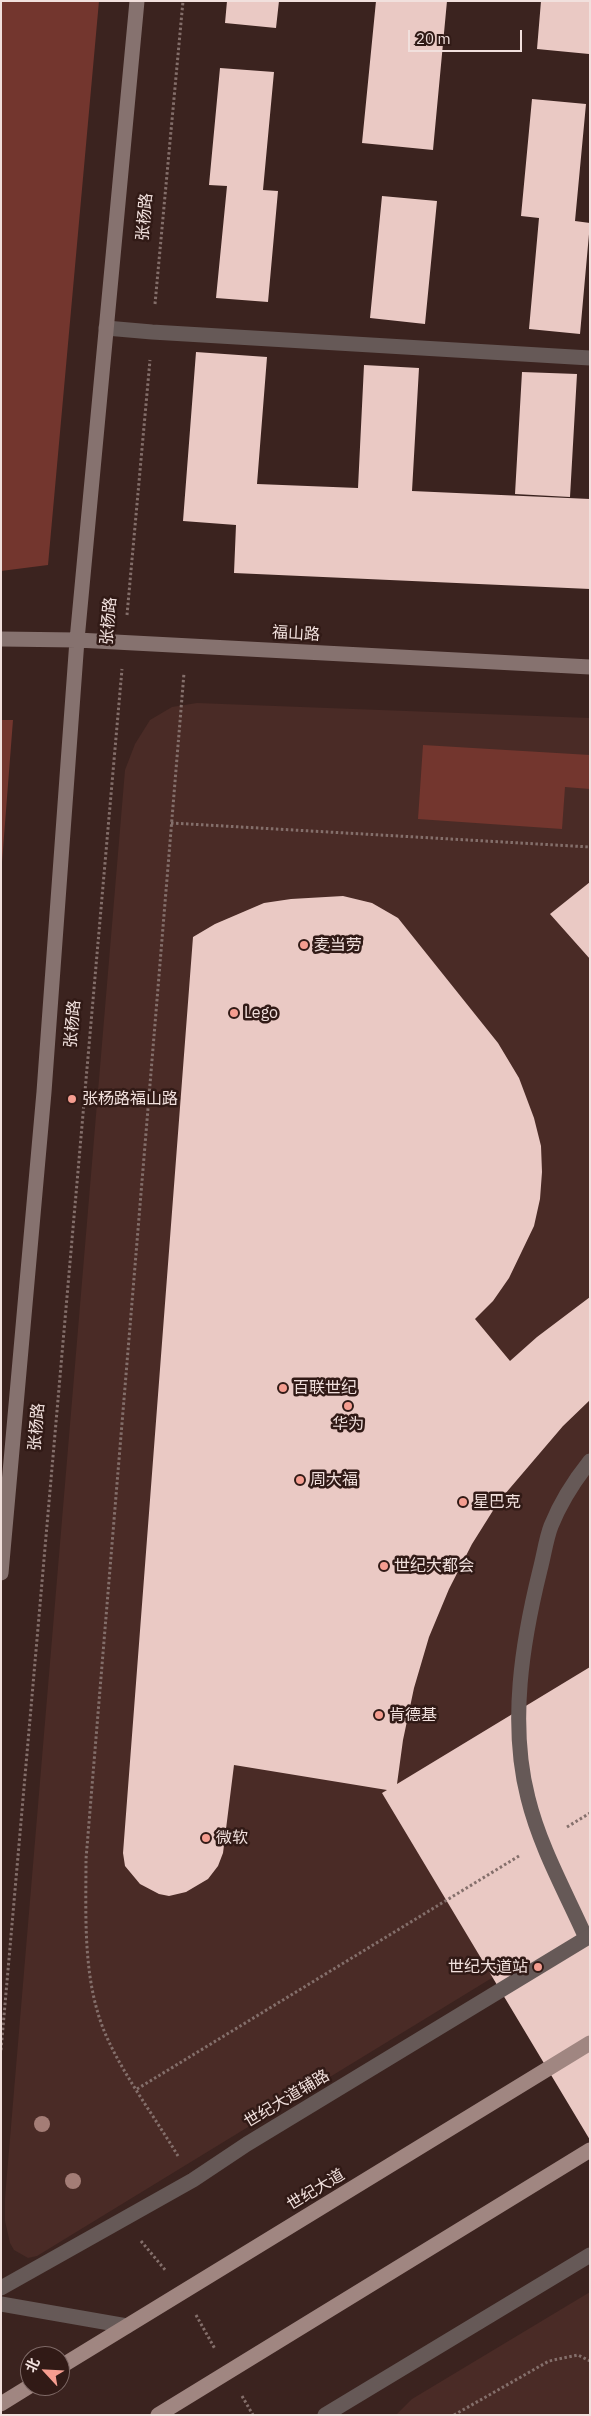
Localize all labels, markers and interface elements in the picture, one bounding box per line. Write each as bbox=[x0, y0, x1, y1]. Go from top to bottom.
scale bar bbox=[411, 20, 525, 52]
text: 20 m bbox=[416, 29, 451, 48]
street label: 张杨路 bbox=[133, 192, 157, 242]
street label: 张杨路 bbox=[97, 596, 121, 646]
street label: 福山路 bbox=[272, 623, 320, 645]
place label: 麦当劳 bbox=[314, 935, 362, 955]
marker: 麦当劳 bbox=[298, 939, 310, 951]
street label: 张杨路 bbox=[61, 999, 85, 1049]
place label: Lego bbox=[244, 1003, 278, 1023]
marker: Lego bbox=[228, 1007, 240, 1019]
place label: 张杨路福山路 bbox=[82, 1089, 178, 1109]
marker: 张杨路福山路 bbox=[66, 1093, 78, 1105]
place label: 百联世纪 bbox=[293, 1378, 357, 1398]
marker: 百联世纪 bbox=[277, 1382, 289, 1394]
marker: 华为 bbox=[342, 1400, 354, 1412]
street label: 张杨路 bbox=[25, 1402, 49, 1452]
place label: 华为 bbox=[332, 1414, 364, 1434]
place label: 周大福 bbox=[310, 1470, 358, 1490]
marker: 周大福 bbox=[294, 1474, 306, 1486]
place label: 星巴克 bbox=[473, 1492, 521, 1512]
marker: 星巴克 bbox=[457, 1496, 469, 1508]
place label: 世纪大都会 bbox=[394, 1556, 474, 1576]
marker: 世纪大都会 bbox=[378, 1560, 390, 1572]
place label: 肯德基 bbox=[389, 1705, 437, 1725]
marker: 肯德基 bbox=[373, 1709, 385, 1721]
place label: 微软 bbox=[216, 1828, 248, 1848]
marker: 微软 bbox=[200, 1832, 212, 1844]
place label: 世纪大道站 bbox=[448, 1957, 528, 1977]
marker: 世纪大道站 bbox=[532, 1961, 544, 1973]
street label: 世纪大道辅路 bbox=[241, 2066, 333, 2132]
street label: 世纪大道 bbox=[284, 2165, 348, 2215]
north arrow bbox=[20, 2346, 70, 2396]
text: 北 bbox=[21, 2355, 43, 2375]

